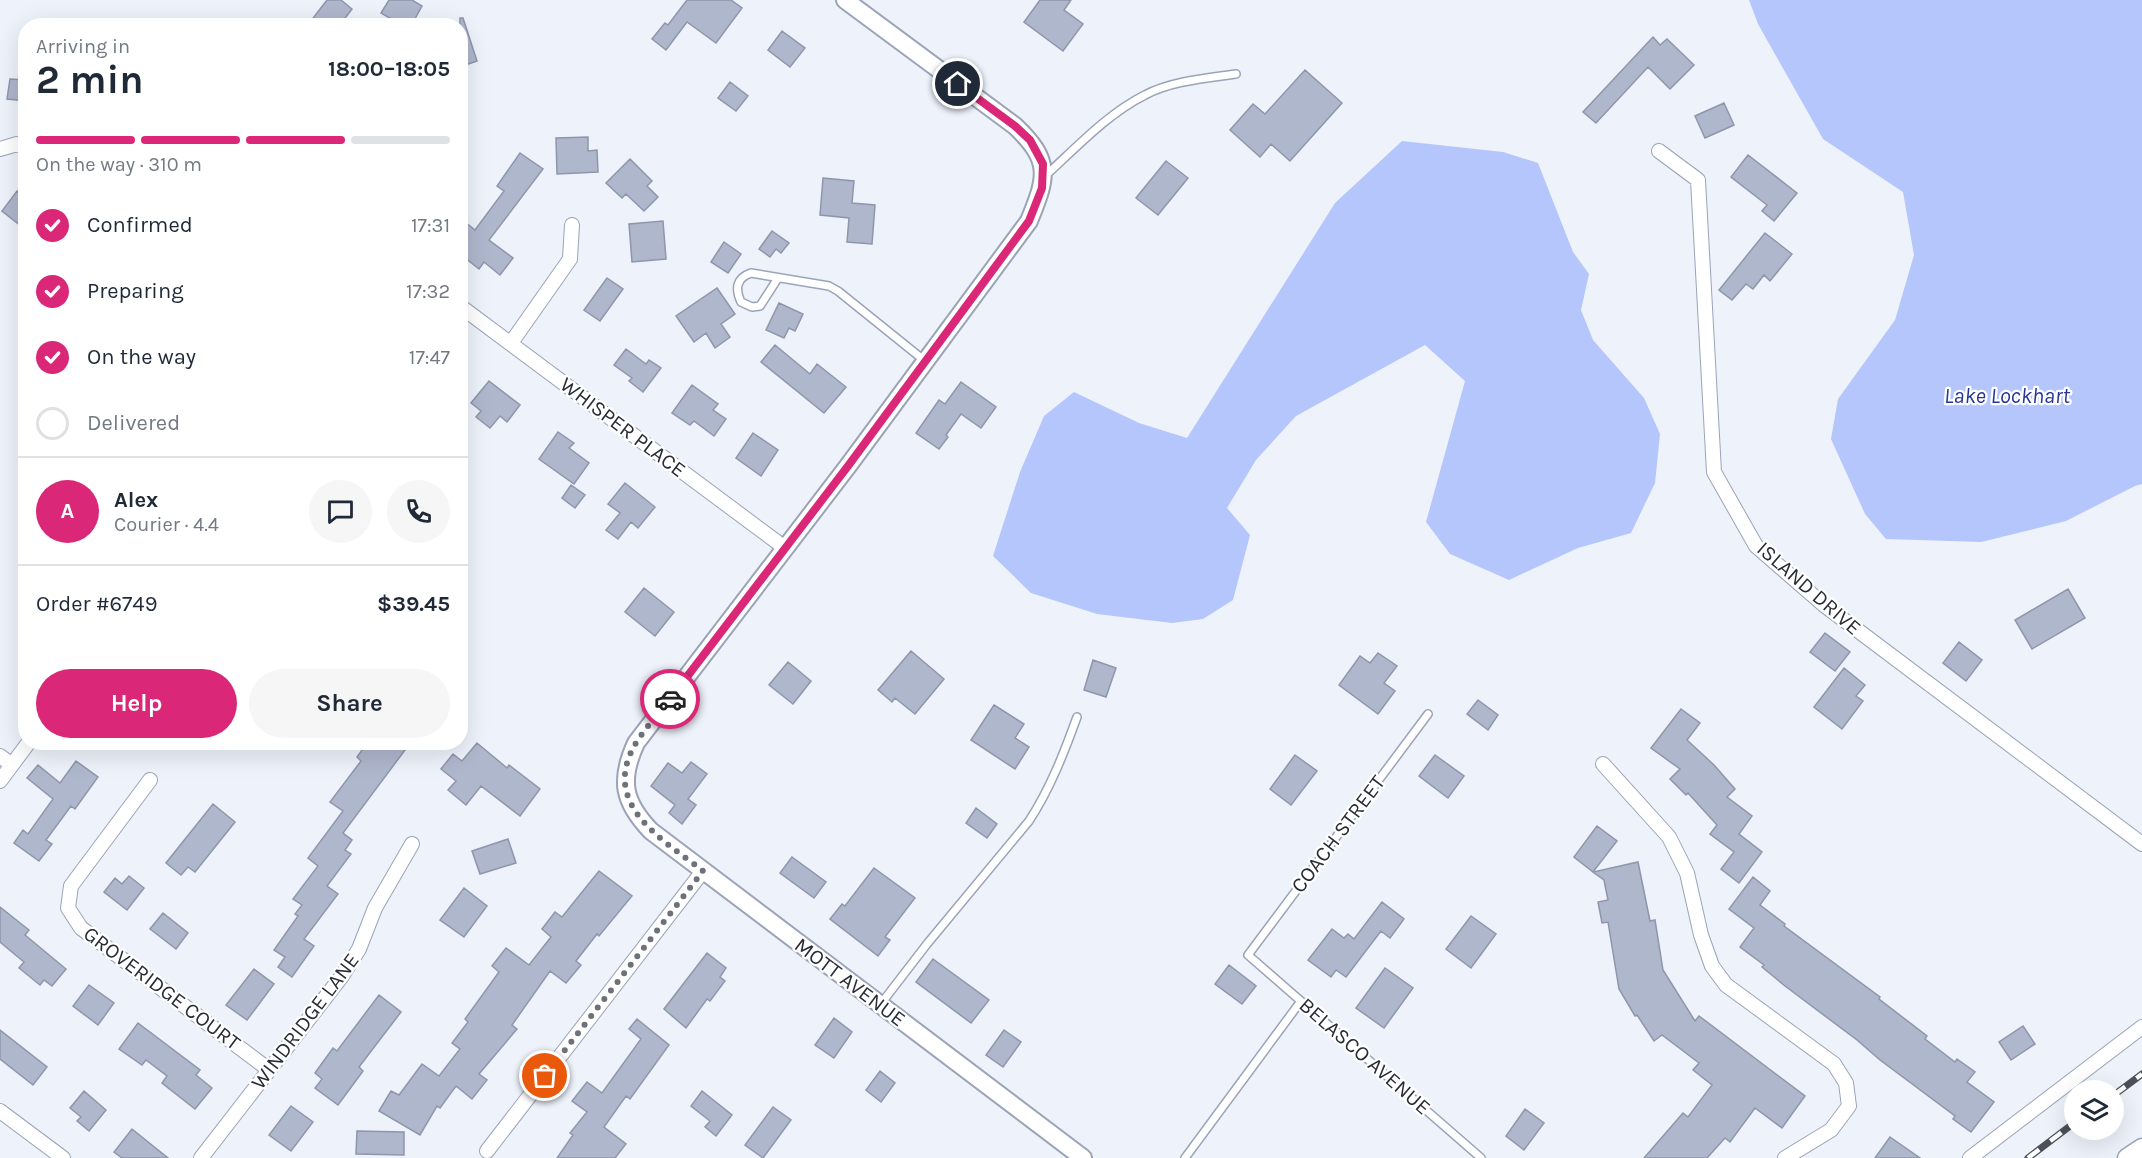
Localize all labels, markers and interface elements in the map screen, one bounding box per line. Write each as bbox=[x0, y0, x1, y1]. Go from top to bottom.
text: Arriving in bbox=[36, 35, 130, 58]
text: 18:00–18:05 bbox=[328, 56, 450, 82]
text: 2 min bbox=[36, 57, 144, 103]
pin bbox=[932, 58, 983, 109]
icon: home bbox=[941, 67, 974, 100]
text: On the way · 310 m bbox=[36, 153, 202, 176]
icon: check bbox=[36, 209, 69, 242]
text: Confirmed bbox=[87, 212, 193, 238]
text: 17:31 bbox=[411, 214, 450, 237]
icon: check bbox=[36, 275, 69, 308]
text: Preparing bbox=[87, 278, 184, 304]
text: 17:32 bbox=[406, 280, 450, 303]
icon: check bbox=[36, 341, 69, 374]
text: On the way bbox=[87, 344, 196, 370]
text: 17:47 bbox=[409, 346, 450, 369]
street label: WHISPER PLACE bbox=[556, 372, 690, 482]
water label: Lake Lockhart bbox=[1944, 383, 2071, 409]
text: Delivered bbox=[87, 410, 180, 436]
button: chat bbox=[309, 480, 372, 543]
button: phone bbox=[387, 480, 450, 543]
text: Alex bbox=[114, 487, 158, 513]
text: A bbox=[61, 498, 74, 524]
text: Courier · 4.4 bbox=[114, 513, 219, 536]
street label: ISLAND DRIVE bbox=[1752, 536, 1866, 640]
text: Order #6749 bbox=[36, 591, 157, 617]
text: $39.45 bbox=[377, 591, 450, 617]
button: Help bbox=[36, 669, 237, 738]
button: Share bbox=[249, 669, 450, 738]
courier bbox=[640, 669, 700, 729]
icon: car bbox=[654, 683, 687, 716]
street label: COACH STREET bbox=[1286, 770, 1390, 897]
street label: GROVERIDGE COURT bbox=[79, 921, 245, 1055]
street label: MOTT AVENUE bbox=[790, 933, 910, 1031]
street label: WINDRIDGE LANE bbox=[246, 948, 364, 1094]
street label: BELASCO AVENUE bbox=[1295, 993, 1435, 1119]
pin bbox=[519, 1050, 570, 1101]
icon: bag bbox=[528, 1059, 561, 1092]
map controls bbox=[2064, 1080, 2124, 1140]
button: layers bbox=[2064, 1080, 2124, 1140]

